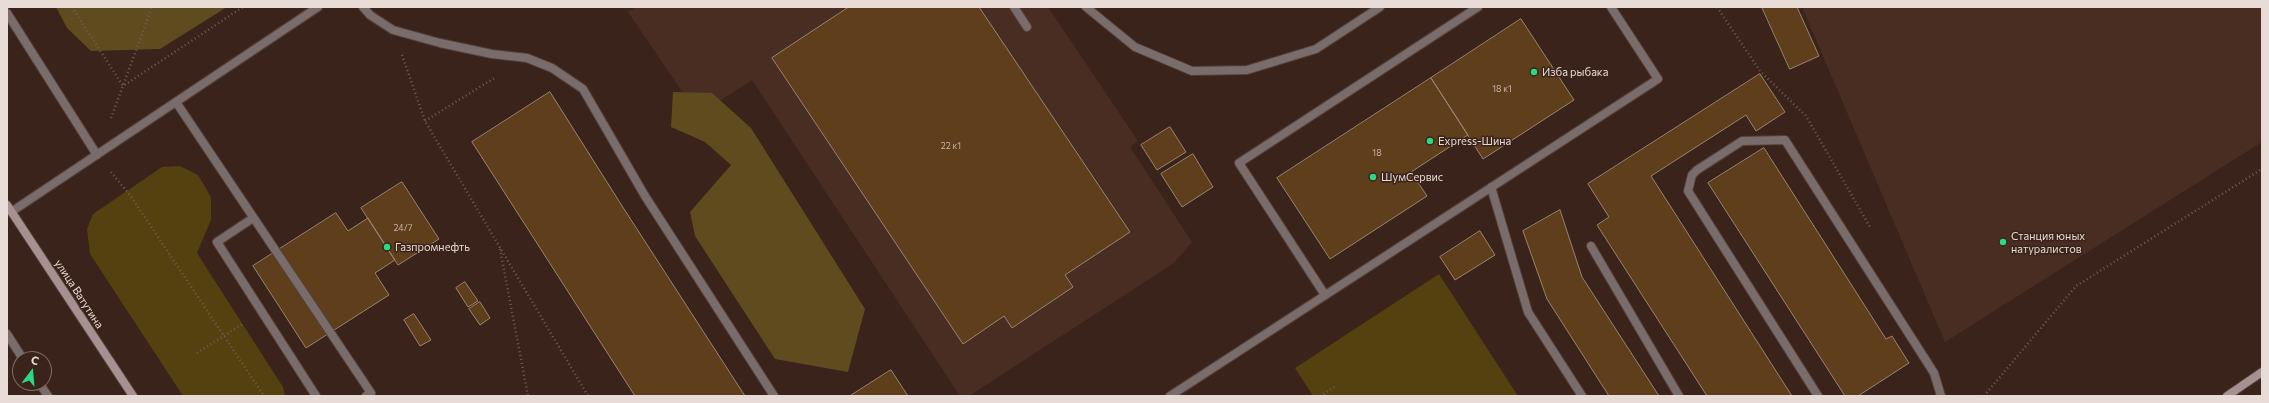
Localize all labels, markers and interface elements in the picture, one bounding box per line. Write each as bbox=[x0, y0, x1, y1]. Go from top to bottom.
place label: Изба рыбака bbox=[1542, 65, 1608, 79]
marker: Изба рыбака bbox=[1529, 67, 1539, 77]
house number: 18 к1 bbox=[1492, 84, 1512, 94]
place label: Express-Шина bbox=[1438, 134, 1511, 148]
marker: Express-Шина bbox=[1425, 136, 1435, 146]
house number: 22 к1 bbox=[941, 141, 961, 151]
house number: 18 bbox=[1372, 148, 1382, 158]
place label: ШумСервис bbox=[1381, 170, 1443, 184]
marker: ШумСервис bbox=[1368, 172, 1378, 182]
house number: 24/7 bbox=[394, 223, 412, 233]
place label: Станция юных натуралистов bbox=[2011, 229, 2085, 255]
marker: Станция юных натуралистов bbox=[1998, 237, 2008, 247]
place label: Газпромнефть bbox=[395, 240, 470, 254]
marker: Газпромнефть bbox=[382, 242, 392, 252]
street label: улица Ватутина bbox=[52, 257, 106, 331]
north arrow bbox=[12, 351, 52, 391]
text: С bbox=[30, 353, 41, 367]

